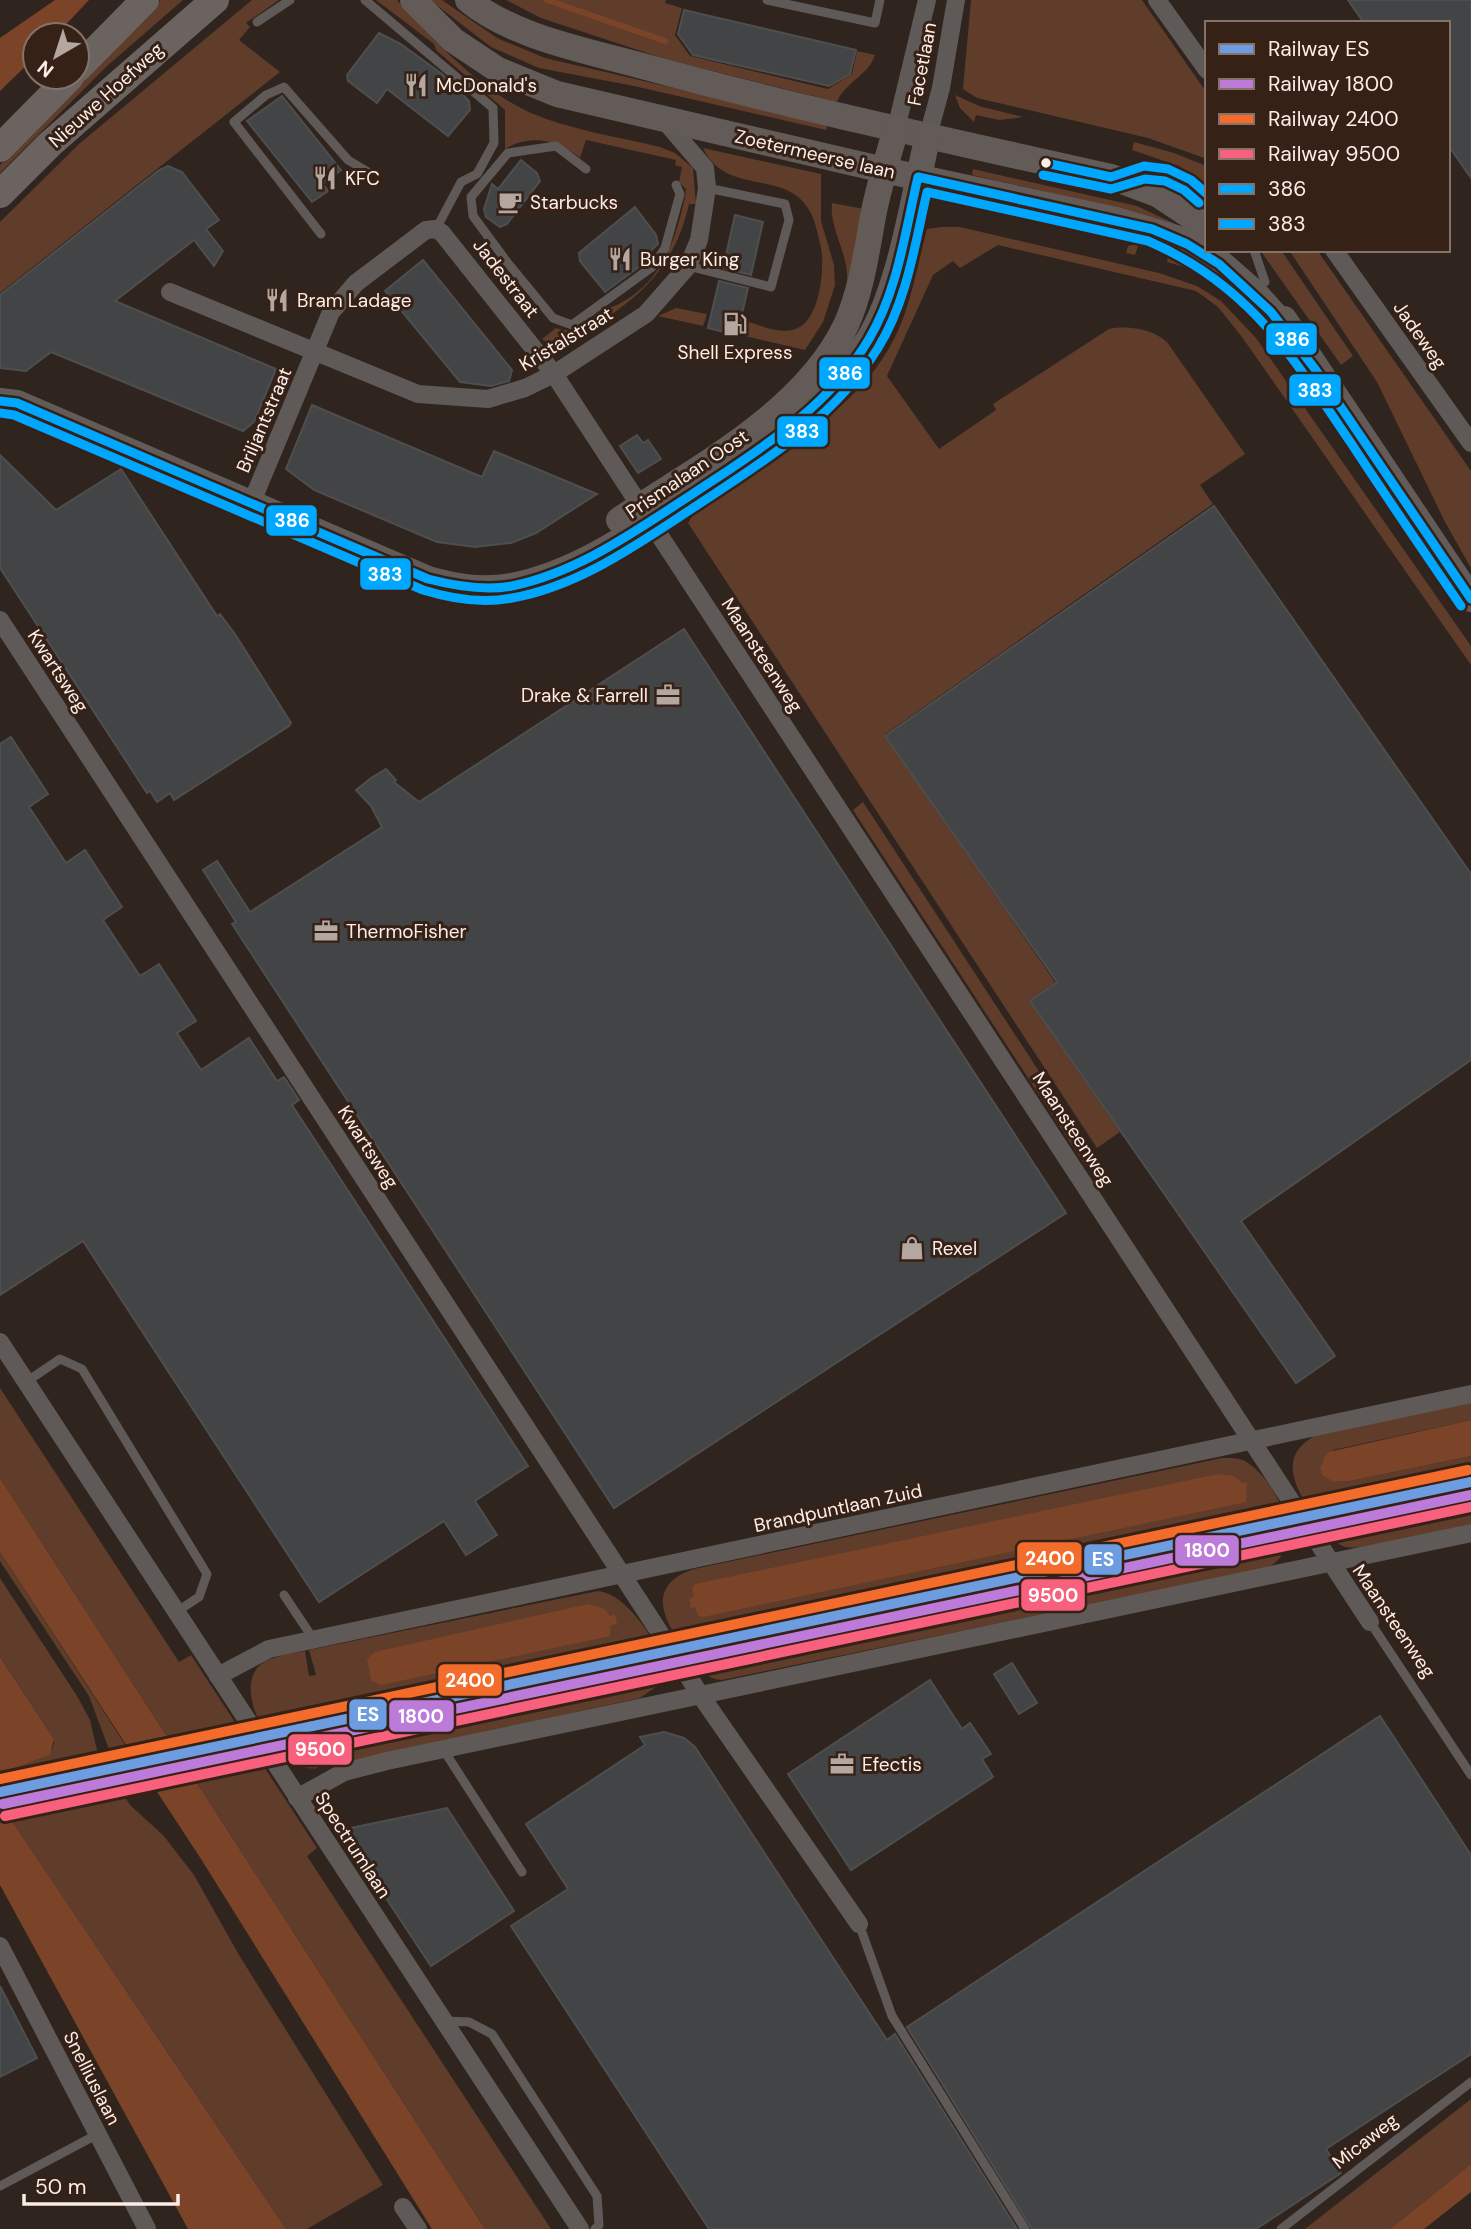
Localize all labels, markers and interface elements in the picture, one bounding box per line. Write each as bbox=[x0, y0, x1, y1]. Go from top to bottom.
street label: Facetlaan bbox=[902, 20, 942, 108]
north arrow bbox=[21, 21, 91, 91]
legend bbox=[1205, 21, 1450, 252]
text: Railway ES bbox=[1268, 35, 1369, 63]
street label: Nieuwe Hoefweg bbox=[44, 38, 168, 152]
text: Railway 1800 bbox=[1268, 70, 1393, 98]
restaurant icon: McDonald's bbox=[402, 71, 430, 99]
place label: McDonald's bbox=[436, 73, 537, 98]
text: Railway 2400 bbox=[1268, 105, 1399, 133]
street label: Zoetermeerse laan bbox=[732, 123, 898, 185]
text: Railway 9500 bbox=[1268, 140, 1400, 168]
unlabelled marker bbox=[1039, 156, 1053, 170]
restaurant icon: KFC bbox=[311, 164, 339, 192]
place label: KFC bbox=[345, 166, 380, 191]
text: 386 bbox=[1268, 175, 1306, 203]
cafe icon: Starbucks bbox=[496, 188, 524, 216]
place label: Starbucks bbox=[530, 190, 618, 215]
text: 383 bbox=[1268, 210, 1306, 238]
street label: Jadestraat bbox=[467, 233, 545, 323]
restaurant icon: Burger King bbox=[606, 245, 634, 273]
place label: Burger King bbox=[640, 247, 740, 272]
restaurant icon: Bram Ladage bbox=[263, 286, 291, 314]
place label: Bram Ladage bbox=[297, 288, 411, 313]
street label: Jadeweg bbox=[1387, 296, 1453, 374]
street label: Kristalstraat bbox=[514, 301, 618, 377]
fuel station icon: Shell Express bbox=[721, 310, 749, 338]
line badge: 386 bbox=[1265, 322, 1318, 356]
text: 386 bbox=[1274, 327, 1310, 352]
place label: Shell Express bbox=[678, 340, 792, 365]
line badge: 386 bbox=[818, 356, 871, 390]
text: 386 bbox=[827, 361, 863, 386]
street label: Briljantstraat bbox=[231, 364, 297, 476]
line badge: 383 bbox=[1288, 373, 1342, 407]
text: 383 bbox=[1298, 378, 1332, 403]
line badge: 383 bbox=[776, 415, 829, 448]
text: 383 bbox=[785, 419, 819, 444]
street label: Prismalaan Oost bbox=[621, 424, 753, 524]
line badge: 386 bbox=[265, 504, 318, 537]
text: 386 bbox=[274, 508, 310, 533]
line badge: 383 bbox=[359, 557, 412, 591]
text: 383 bbox=[368, 562, 402, 587]
street label: Maansteenweg bbox=[716, 593, 809, 717]
street label: Kwartsweg bbox=[22, 625, 94, 718]
office icon: Drake & Farrell bbox=[654, 681, 682, 709]
place label: Drake & Farrell bbox=[521, 683, 648, 708]
office icon: ThermoFisher bbox=[312, 917, 340, 945]
place label: ThermoFisher bbox=[346, 919, 467, 944]
street label: Maansteenweg bbox=[1027, 1067, 1120, 1191]
street label: Kwartsweg bbox=[332, 1101, 404, 1194]
shop icon: Rexel bbox=[898, 1234, 926, 1262]
place label: Rexel bbox=[932, 1236, 977, 1261]
street label: Brandpuntlaan Zuid bbox=[752, 1478, 924, 1538]
line badge: 1800 bbox=[1174, 1534, 1240, 1567]
text: 1800 bbox=[1184, 1538, 1230, 1563]
line badge: 2400 bbox=[1016, 1541, 1083, 1575]
line badge: ES bbox=[1083, 1543, 1123, 1576]
text: 2400 bbox=[1025, 1546, 1075, 1571]
text: ES bbox=[1092, 1547, 1114, 1572]
street label: Maansteenweg bbox=[1347, 1559, 1441, 1683]
line badge: 9500 bbox=[1020, 1578, 1086, 1612]
text: 9500 bbox=[1028, 1583, 1078, 1608]
line badge: 2400 bbox=[437, 1663, 503, 1697]
text: 2400 bbox=[445, 1668, 495, 1693]
line badge: ES bbox=[348, 1698, 388, 1731]
line badge: 1800 bbox=[388, 1699, 455, 1733]
text: ES bbox=[357, 1702, 379, 1727]
text: 1800 bbox=[398, 1704, 444, 1729]
line badge: 9500 bbox=[287, 1733, 353, 1766]
text: 9500 bbox=[295, 1737, 345, 1762]
office icon: Efectis bbox=[828, 1750, 856, 1778]
place label: Efectis bbox=[862, 1752, 922, 1777]
street label: Spectrumlaan bbox=[309, 1787, 397, 1903]
street label: Snelliuslaan bbox=[58, 2027, 126, 2129]
street label: Micaweg bbox=[1327, 2107, 1403, 2175]
scale bar bbox=[24, 2162, 178, 2206]
text: 50 m bbox=[35, 2173, 86, 2201]

